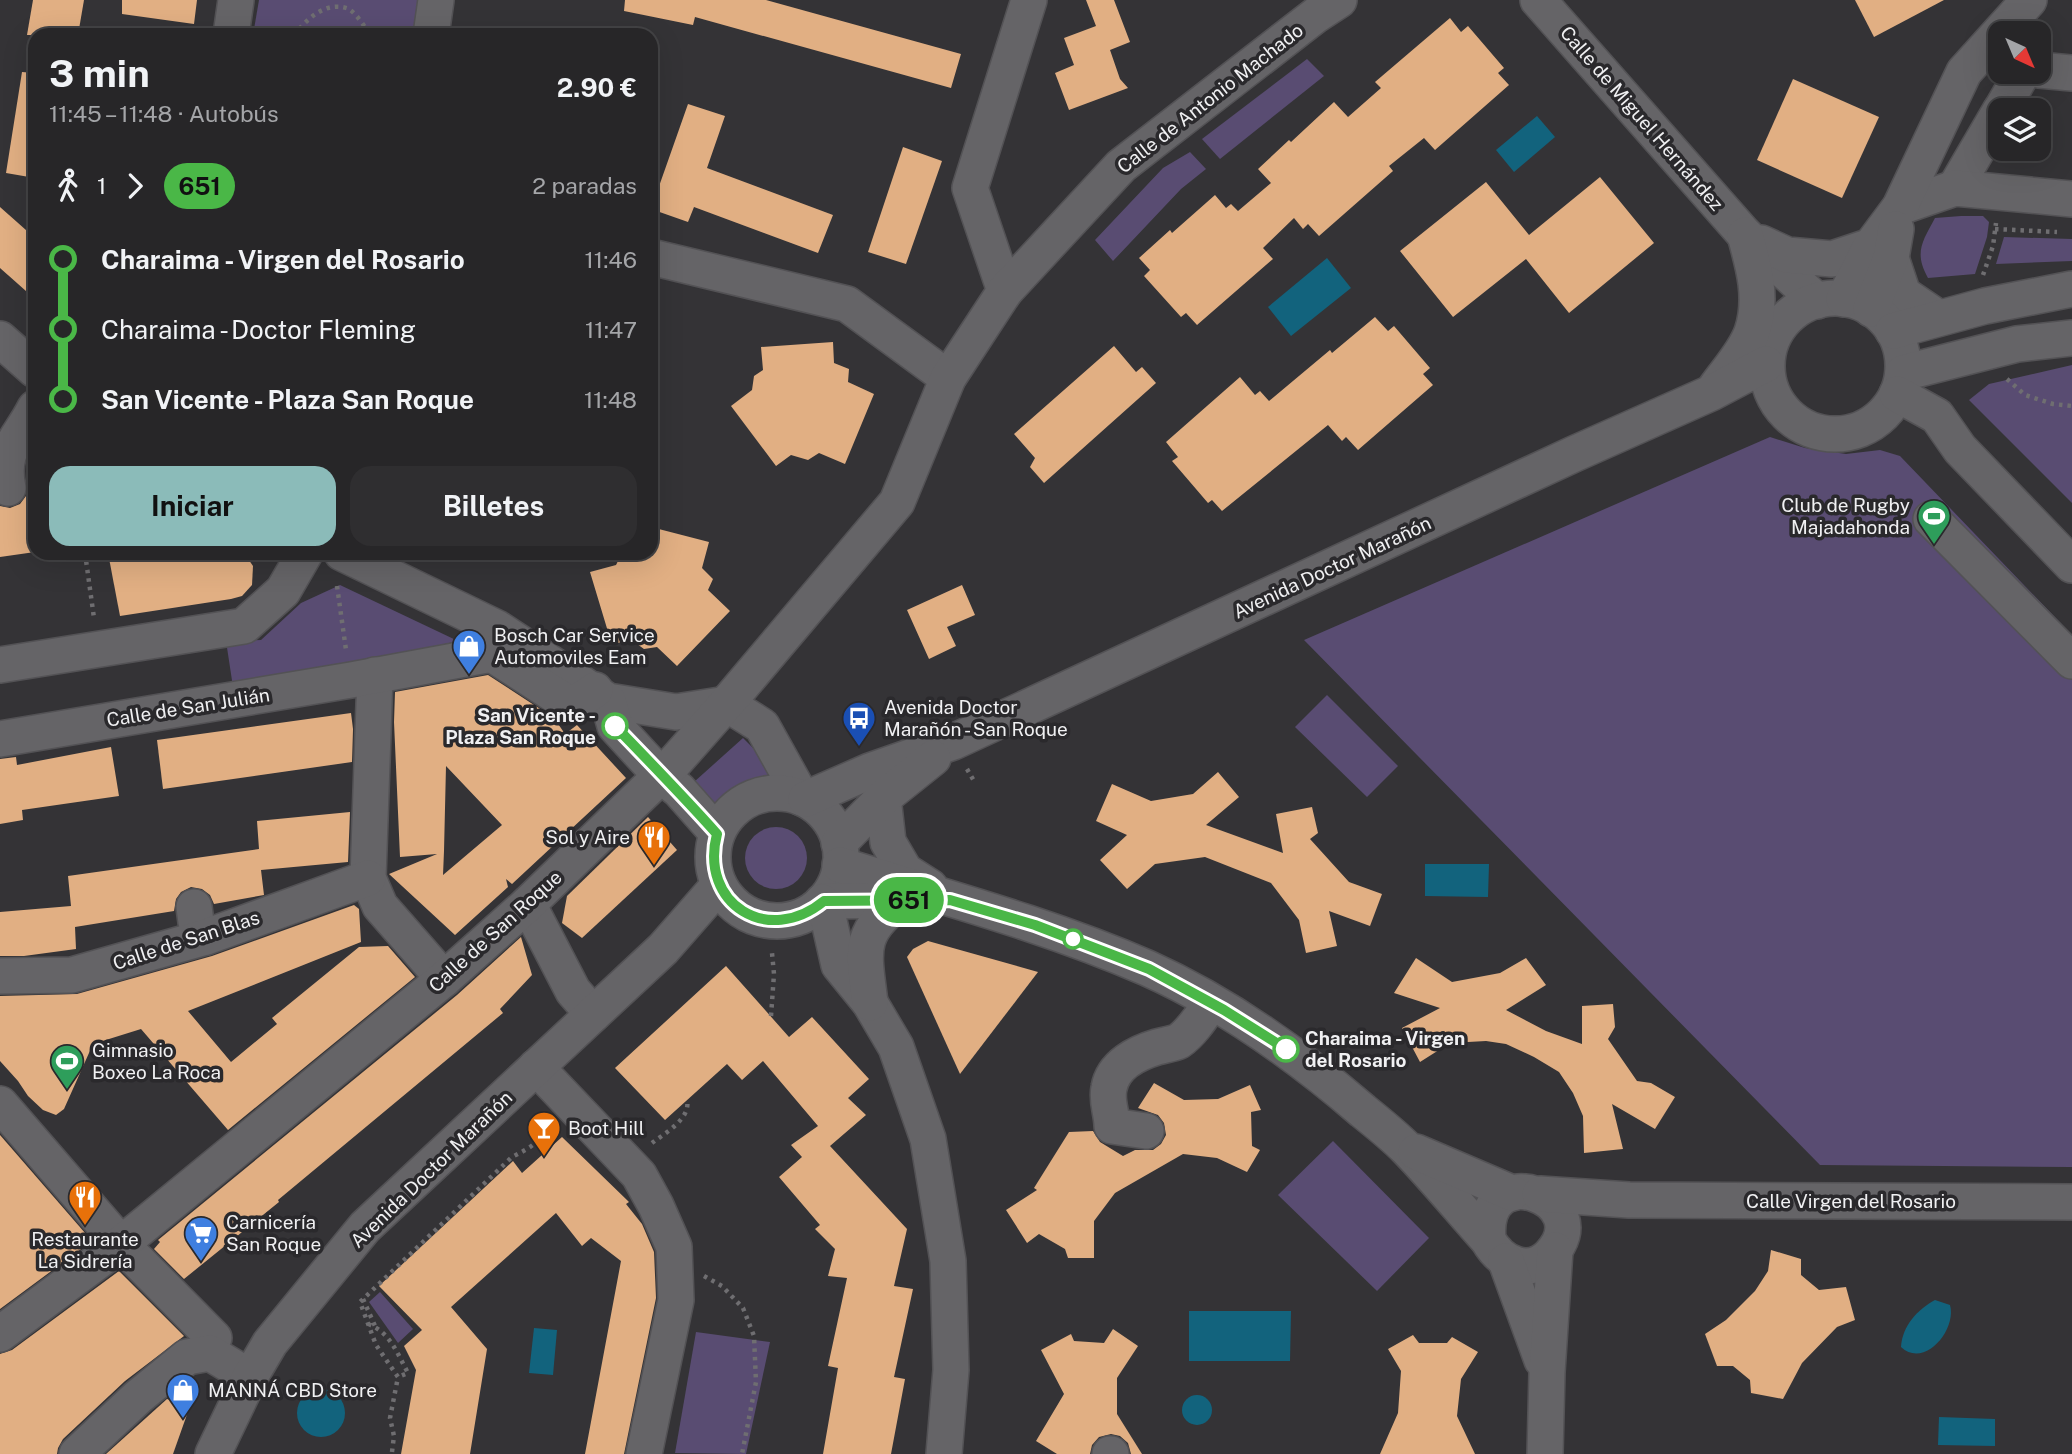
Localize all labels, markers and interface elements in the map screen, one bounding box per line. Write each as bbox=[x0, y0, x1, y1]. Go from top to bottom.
street label: Calle de Antonio Machado bbox=[1113, 19, 1307, 177]
street label: Calle de Miguel Hernández bbox=[1556, 21, 1728, 215]
north arrow bbox=[1988, 21, 2051, 84]
map controls bbox=[1988, 21, 2051, 161]
text: 3 min bbox=[49, 51, 150, 96]
text: 2.90 € bbox=[557, 72, 637, 103]
button: layers bbox=[1988, 98, 2051, 161]
text: 11:45 – 11:48 · Autobús bbox=[49, 100, 279, 127]
icon: walk bbox=[49, 167, 87, 205]
icon: forward bbox=[116, 167, 154, 205]
text: 1 bbox=[97, 172, 106, 199]
text: 651 bbox=[178, 172, 221, 200]
text: 2 paradas bbox=[532, 172, 637, 199]
text: Charaima - Virgen del Rosario bbox=[101, 244, 465, 275]
text: 11:46 bbox=[584, 246, 637, 273]
text: Charaima - Doctor Fleming bbox=[101, 314, 416, 345]
text: 11:47 bbox=[585, 316, 637, 343]
text: San Vicente - Plaza San Roque bbox=[101, 384, 474, 415]
text: 11:48 bbox=[584, 386, 637, 413]
button: Iniciar bbox=[49, 466, 336, 546]
button: Billetes bbox=[350, 466, 637, 546]
place label: Club de Rugby Majadahonda bbox=[1781, 494, 1910, 538]
sports icon: Club de Rugby Majadahonda bbox=[1915, 497, 1953, 546]
street label: Avenida Doctor Marañón bbox=[1230, 511, 1434, 623]
place label: Bosch Car Service Automoviles Eam bbox=[494, 624, 655, 668]
shop icon: Bosch Car Service Automoviles Eam bbox=[450, 627, 488, 676]
street label: Calle de San Julián bbox=[105, 683, 271, 731]
place label: Avenida Doctor Marañón - San Roque bbox=[884, 696, 1068, 740]
bus stop icon: Avenida Doctor Marañón - San Roque bbox=[840, 699, 878, 748]
place label: San Vicente - Plaza San Roque bbox=[445, 704, 596, 748]
marker: San Vicente - Plaza San Roque bbox=[602, 713, 628, 739]
restaurant icon: Sol y Aire bbox=[635, 818, 673, 867]
place label: Sol y Aire bbox=[545, 826, 630, 848]
street label: Calle de San Roque bbox=[424, 866, 566, 996]
line badge: 651 bbox=[869, 877, 949, 923]
text: 651 bbox=[888, 886, 930, 914]
street label: Calle de San Blas bbox=[110, 906, 262, 974]
unlabelled marker bbox=[1063, 929, 1083, 949]
place label: Charaima - Virgen del Rosario bbox=[1305, 1027, 1465, 1071]
marker: Charaima - Virgen del Rosario bbox=[1273, 1036, 1299, 1062]
place label: Gimnasio Boxeo La Roca bbox=[92, 1039, 221, 1083]
sports icon: Gimnasio Boxeo La Roca bbox=[48, 1042, 86, 1091]
street label: Avenida Doctor Marañón bbox=[346, 1086, 516, 1252]
bar icon: Boot Hill bbox=[525, 1109, 563, 1158]
place label: Boot Hill bbox=[568, 1117, 644, 1139]
restaurant icon: Restaurante La Sidrería bbox=[66, 1178, 104, 1227]
street label: Calle Virgen del Rosario bbox=[1746, 1190, 1956, 1212]
place label: Carnicería San Roque bbox=[226, 1211, 321, 1255]
supermarket icon: Carnicería San Roque bbox=[182, 1214, 220, 1263]
place label: Restaurante La Sidrería bbox=[31, 1228, 139, 1272]
shop icon: MANNÁ CBD Store bbox=[164, 1371, 202, 1420]
place label: MANNÁ CBD Store bbox=[208, 1379, 377, 1401]

